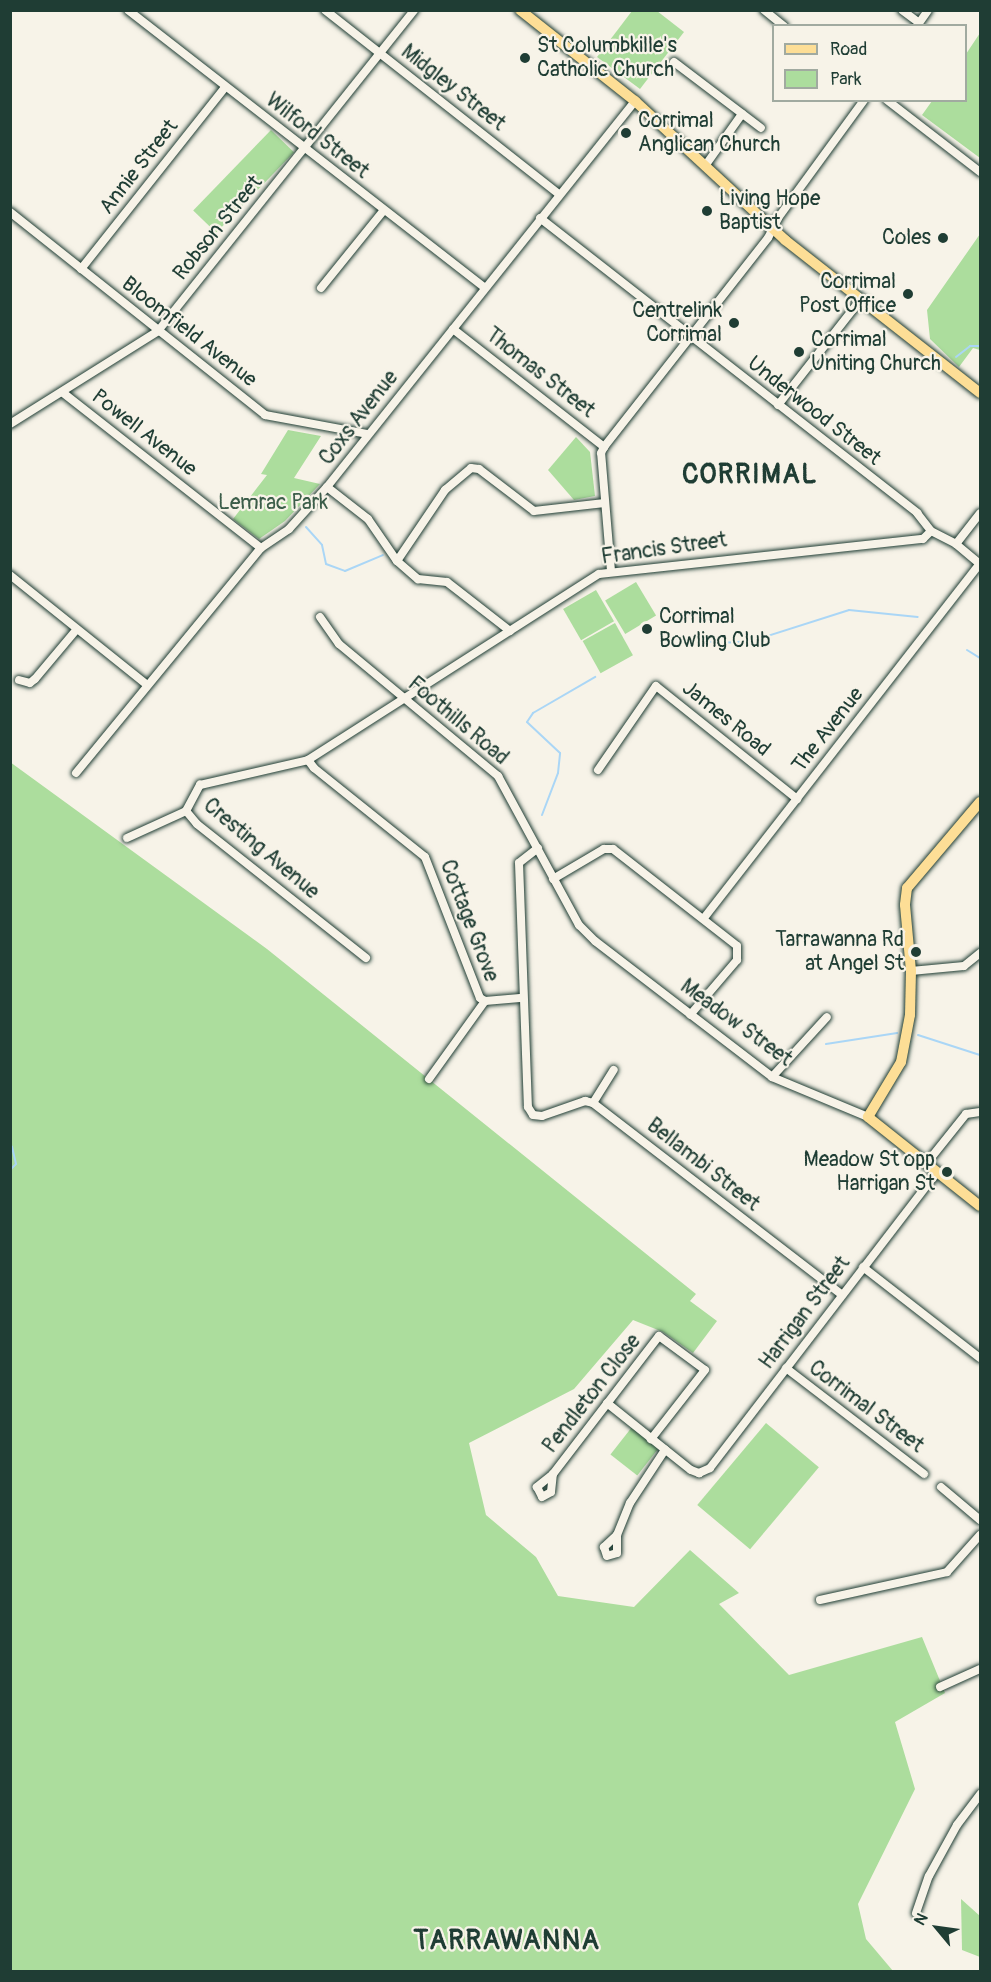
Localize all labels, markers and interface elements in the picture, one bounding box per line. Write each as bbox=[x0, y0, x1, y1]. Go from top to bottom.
legend bbox=[772, 24, 967, 102]
place label: St Columbkille's Catholic Church bbox=[537, 33, 677, 83]
text: Road bbox=[830, 38, 867, 61]
street label: Midgley Street bbox=[396, 39, 510, 137]
marker: St Columbkille's Catholic Church bbox=[518, 51, 532, 65]
text: Park bbox=[830, 68, 862, 91]
street label: Wilford Street bbox=[260, 88, 374, 184]
place label: Corrimal Anglican Church bbox=[638, 108, 780, 158]
street label: Annie Street bbox=[94, 115, 184, 219]
marker: Corrimal Anglican Church bbox=[619, 126, 633, 140]
street label: Robson Street bbox=[168, 170, 268, 286]
place label: Living Hope Baptist bbox=[719, 186, 820, 236]
marker: Living Hope Baptist bbox=[700, 204, 714, 218]
place label: Coles bbox=[882, 225, 931, 251]
marker: Coles bbox=[936, 231, 950, 245]
place label: Corrimal Post Office bbox=[799, 269, 896, 319]
street label: Bloomfield Avenue bbox=[116, 271, 262, 393]
marker: Corrimal Post Office bbox=[901, 287, 915, 301]
place label: Centrelink Corrimal bbox=[632, 298, 722, 348]
marker: Centrelink Corrimal bbox=[727, 316, 741, 330]
street label: Thomas Street bbox=[480, 323, 600, 423]
place label: Corrimal Uniting Church bbox=[811, 327, 941, 377]
marker: Corrimal Uniting Church bbox=[792, 345, 806, 359]
street label: Underwood Street bbox=[742, 351, 886, 471]
street label: Coxs Avenue bbox=[314, 366, 404, 470]
street label: Powell Avenue bbox=[86, 384, 202, 482]
district label: CORRIMAL bbox=[682, 459, 818, 491]
park label: Lemrac Park bbox=[218, 490, 328, 516]
street label: Francis Street bbox=[600, 528, 728, 570]
place label: Corrimal Bowling Club bbox=[659, 604, 770, 654]
marker: Corrimal Bowling Club bbox=[640, 622, 654, 636]
street label: Foothills Road bbox=[402, 672, 514, 770]
street label: James Road bbox=[677, 676, 775, 762]
street label: The Avenue bbox=[787, 682, 869, 778]
street label: Cresting Avenue bbox=[198, 793, 324, 905]
street label: Cottage Grove bbox=[434, 857, 504, 985]
place label: Tarrawanna Rd at Angel St bbox=[775, 927, 904, 977]
marker: Tarrawanna Rd at Angel St bbox=[909, 945, 923, 959]
street label: Meadow Street bbox=[675, 974, 797, 1072]
street label: Bellambi Street bbox=[642, 1113, 764, 1217]
place label: Meadow St opp Harrigan St bbox=[804, 1147, 935, 1197]
marker: Meadow St opp Harrigan St bbox=[940, 1165, 954, 1179]
street label: Harrigan Street bbox=[754, 1252, 856, 1374]
street label: Pendleton Close bbox=[538, 1330, 646, 1458]
street label: Corrimal Street bbox=[804, 1356, 928, 1458]
north arrow bbox=[907, 1898, 967, 1958]
text: N bbox=[910, 1910, 933, 1929]
district label: TARRAWANNA bbox=[414, 1925, 600, 1957]

